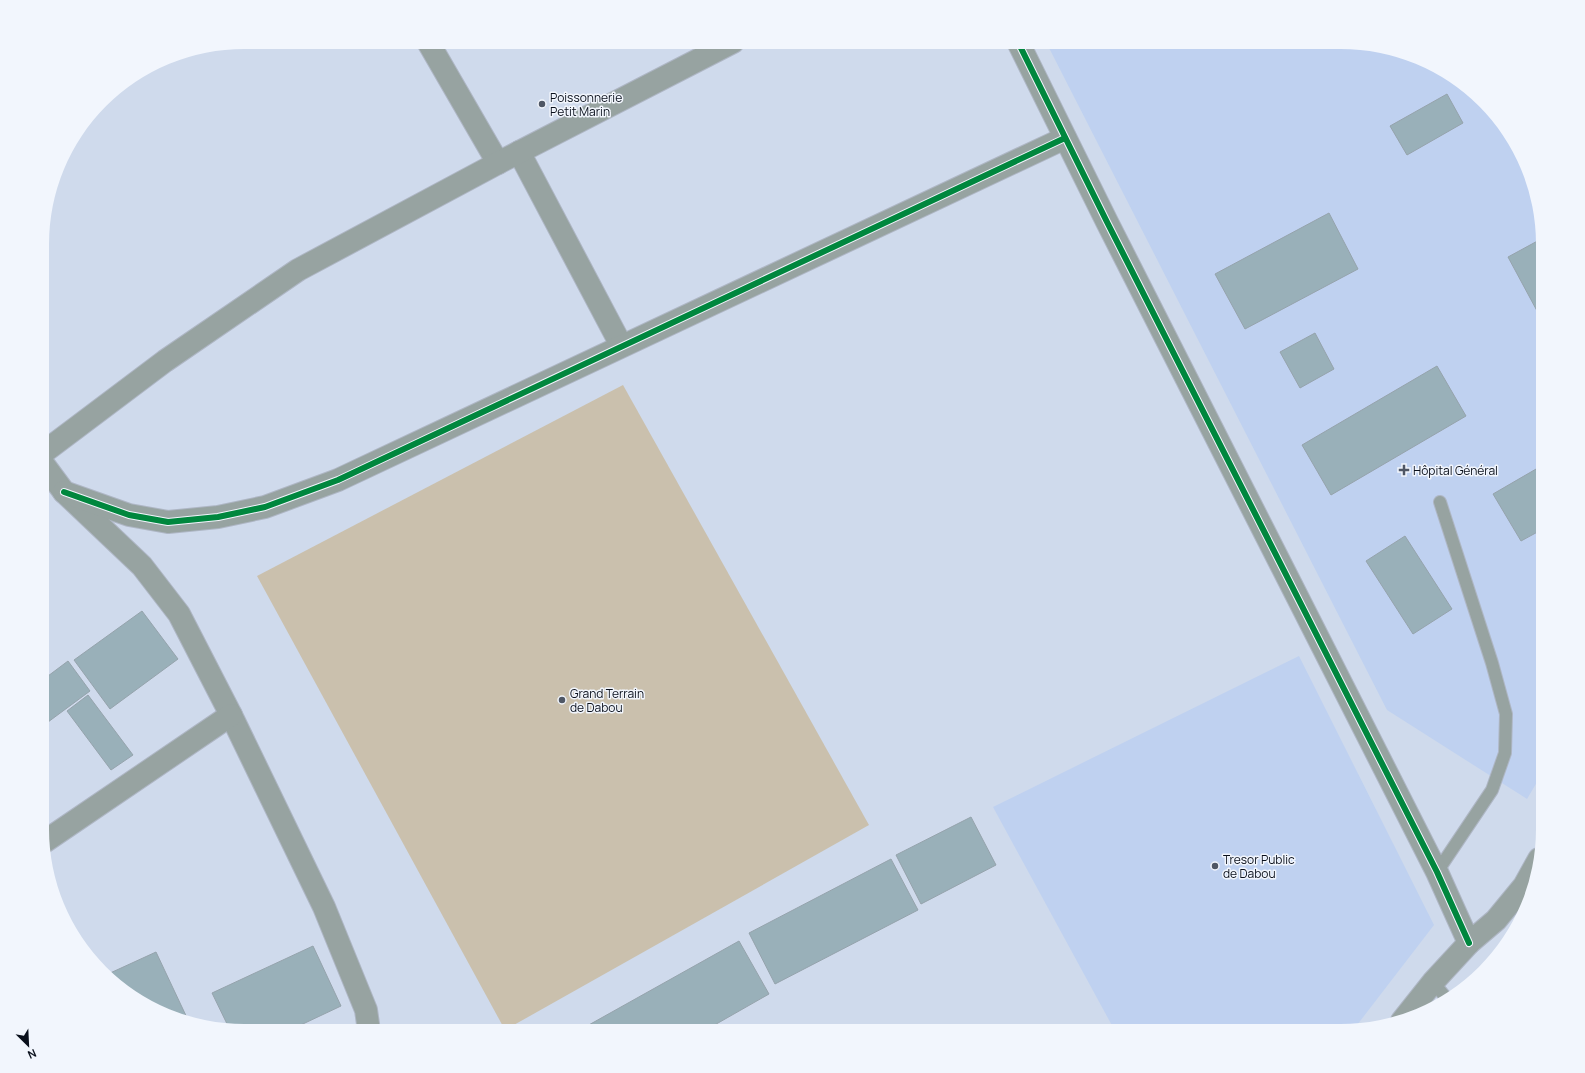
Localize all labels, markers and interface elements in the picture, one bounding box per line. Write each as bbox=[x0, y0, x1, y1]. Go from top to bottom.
place label: Poissonnerie Petit Marin bbox=[550, 89, 622, 120]
marker: Poissonnerie Petit Marin bbox=[537, 99, 547, 109]
place label: Hôpital Général bbox=[1413, 462, 1498, 479]
marker: Hôpital Général bbox=[1398, 464, 1410, 476]
place label: Grand Terrain de Dabou bbox=[570, 685, 644, 716]
marker: Grand Terrain de Dabou bbox=[557, 695, 567, 705]
place label: Tresor Public de Dabou bbox=[1223, 851, 1295, 882]
marker: Tresor Public de Dabou bbox=[1210, 861, 1220, 871]
north arrow bbox=[8, 1025, 48, 1065]
text: N bbox=[26, 1046, 39, 1063]

